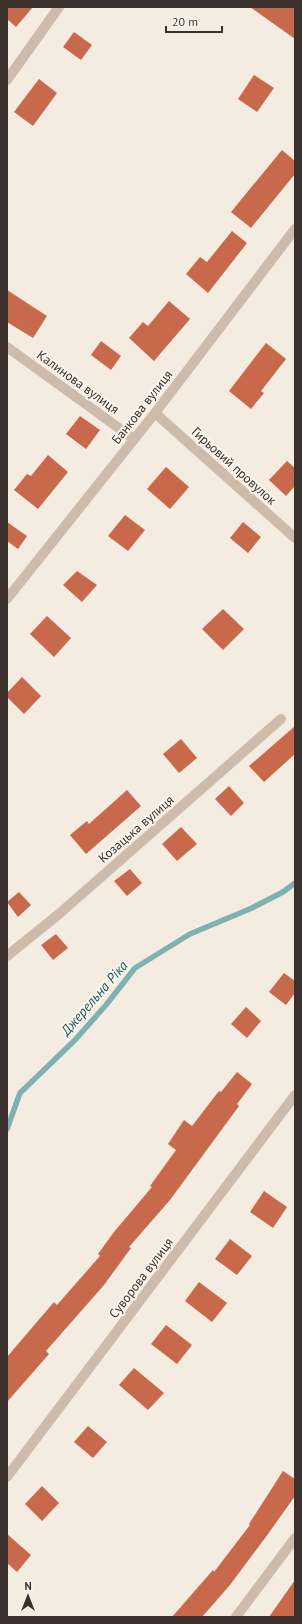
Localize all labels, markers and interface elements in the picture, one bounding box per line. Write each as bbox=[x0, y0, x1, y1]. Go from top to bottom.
scale bar bbox=[166, 8, 222, 34]
text: 20 m bbox=[172, 14, 198, 29]
street label: Калинова вулиця bbox=[33, 346, 123, 418]
street label: Банкова вулиця bbox=[108, 367, 176, 447]
street label: Гирьовий провулок bbox=[188, 423, 281, 509]
street label: Козацька вулиця bbox=[95, 791, 177, 867]
water label: Джерельна Ріка bbox=[56, 957, 132, 1040]
street label: Суворова вулиця bbox=[105, 1234, 177, 1322]
north arrow bbox=[8, 1576, 48, 1616]
text: N bbox=[24, 1579, 32, 1593]

